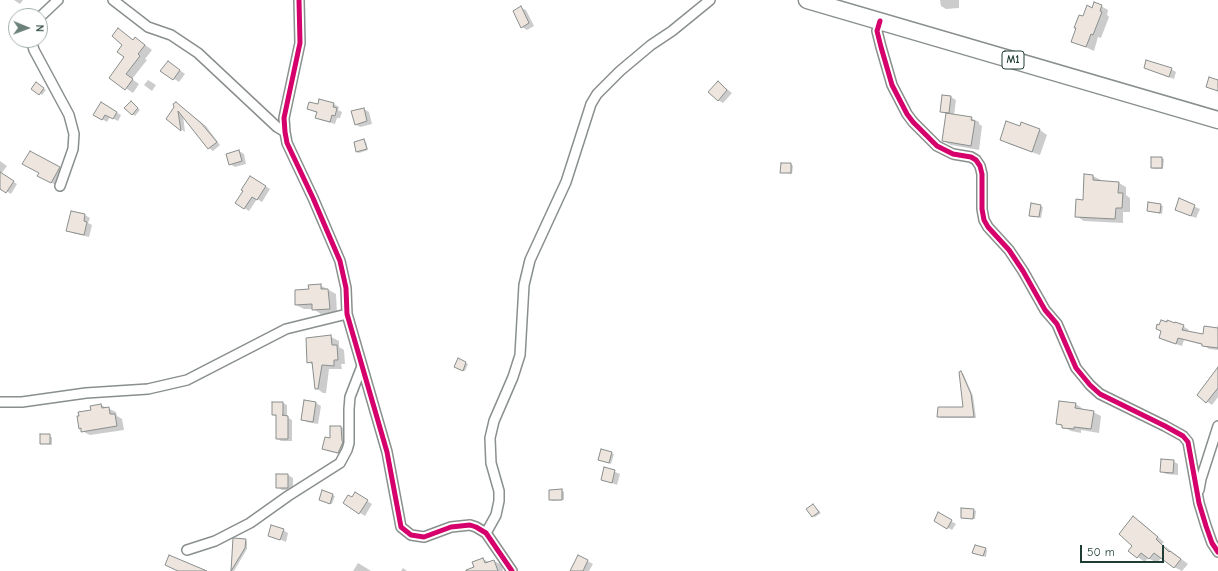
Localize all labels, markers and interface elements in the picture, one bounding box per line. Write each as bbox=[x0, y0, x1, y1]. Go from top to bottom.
north arrow bbox=[8, 8, 48, 48]
text: N bbox=[33, 24, 46, 32]
road number: M1 bbox=[1002, 51, 1024, 69]
scale bar bbox=[1082, 537, 1166, 563]
text: 50 m bbox=[1087, 545, 1115, 559]

